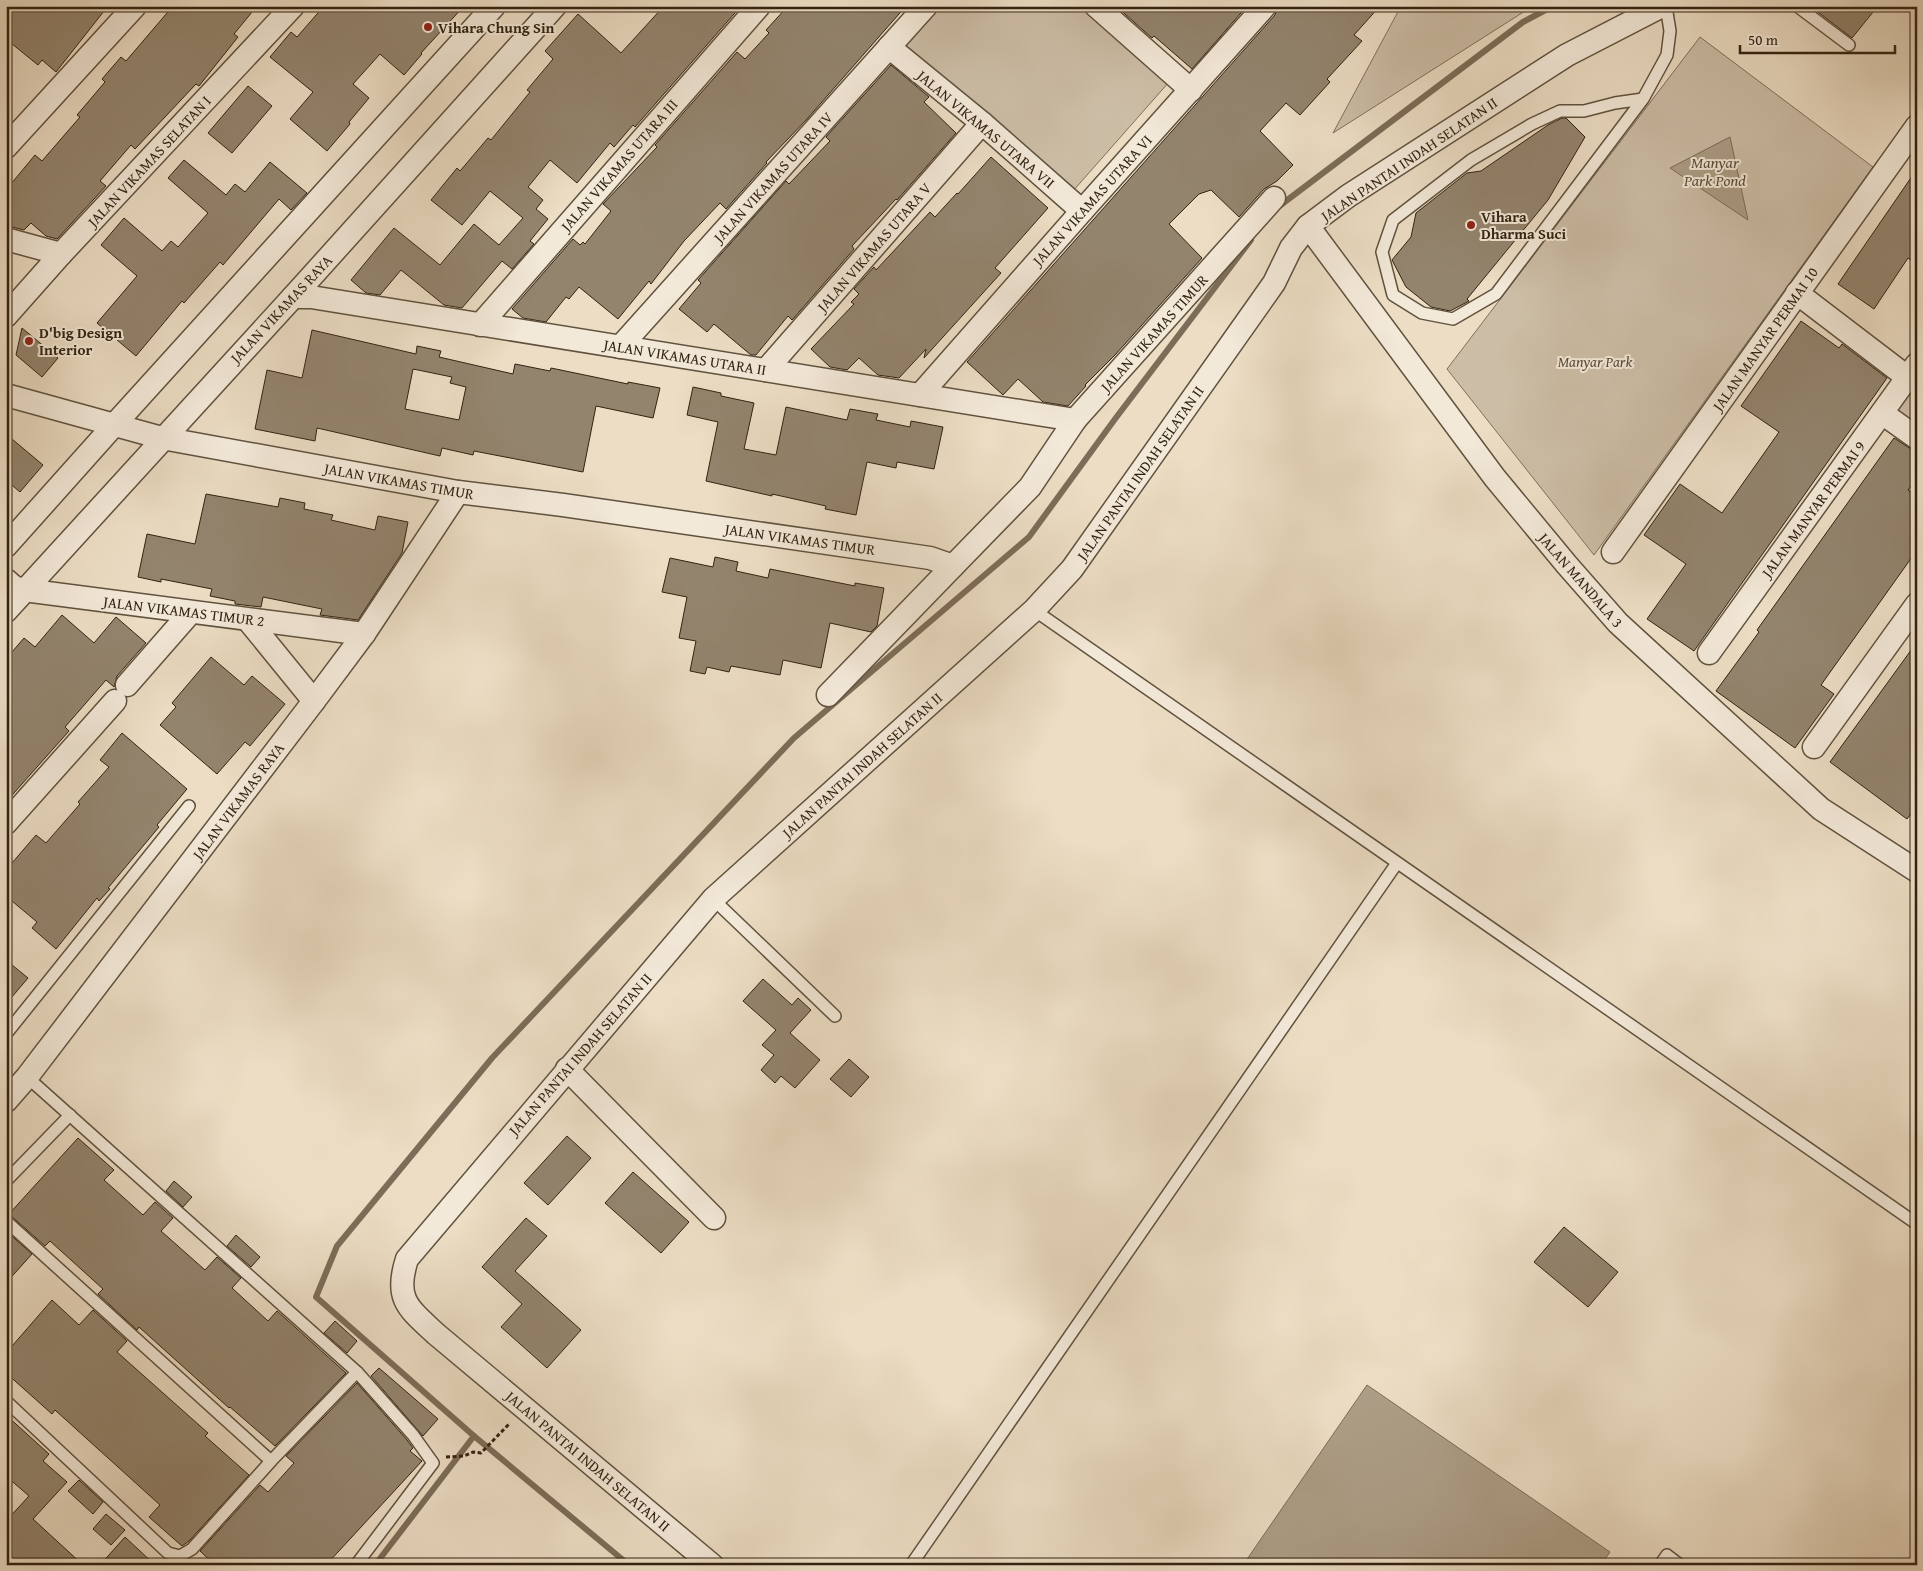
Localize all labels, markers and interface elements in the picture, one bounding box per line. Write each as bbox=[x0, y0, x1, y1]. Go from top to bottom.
place label: Vihara Chung Sin bbox=[438, 17, 555, 38]
marker: Vihara Chung Sin bbox=[422, 21, 434, 33]
scale bar bbox=[1740, 22, 1896, 54]
text: 50 m bbox=[1748, 29, 1779, 50]
street label: JALAN VIKAMAS UTARA VII bbox=[911, 64, 1060, 193]
street label: JALAN VIKAMAS SELATAN I bbox=[81, 91, 216, 233]
street label: JALAN PANTAI INDAH SELATAN II bbox=[1315, 92, 1501, 227]
street label: JALAN VIKAMAS UTARA III bbox=[554, 94, 682, 237]
street label: JALAN VIKAMAS UTARA IV bbox=[707, 107, 838, 249]
street label: JALAN VIKAMAS UTARA VI bbox=[1026, 130, 1157, 272]
water label: Manyar Park Pond bbox=[1683, 150, 1746, 192]
street label: JALAN VIKAMAS UTARA V bbox=[811, 178, 936, 318]
place label: Vihara Dharma Suci bbox=[1481, 206, 1566, 244]
marker: Vihara Dharma Suci bbox=[1465, 219, 1477, 231]
street label: JALAN VIKAMAS RAYA bbox=[224, 250, 337, 369]
street label: JALAN MANYAR PERMAI 10 bbox=[1706, 263, 1823, 417]
street label: JALAN VIKAMAS TIMUR bbox=[1094, 269, 1213, 398]
place label: D'big Design Interior bbox=[39, 322, 122, 360]
street label: JALAN VIKAMAS UTARA II bbox=[600, 333, 768, 380]
marker: D'big Design Interior bbox=[23, 335, 35, 347]
park label: Manyar Park bbox=[1558, 351, 1632, 372]
street label: JALAN PANTAI INDAH SELATAN II bbox=[1070, 381, 1209, 566]
street label: JALAN MANYAR PERMAI 9 bbox=[1755, 436, 1870, 583]
street label: JALAN VIKAMAS TIMUR bbox=[321, 457, 476, 505]
street label: JALAN VIKAMAS TIMUR bbox=[721, 518, 877, 560]
street label: JALAN MANDALA 3 bbox=[1533, 527, 1628, 632]
street label: JALAN VIKAMAS TIMUR 2 bbox=[100, 590, 266, 631]
street label: JALAN PANTAI INDAH SELATAN II bbox=[776, 687, 947, 844]
street label: JALAN VIKAMAS RAYA bbox=[186, 738, 289, 865]
street label: JALAN PANTAI INDAH SELATAN II bbox=[502, 968, 656, 1141]
street label: JALAN PANTAI INDAH SELATAN II bbox=[500, 1385, 675, 1536]

